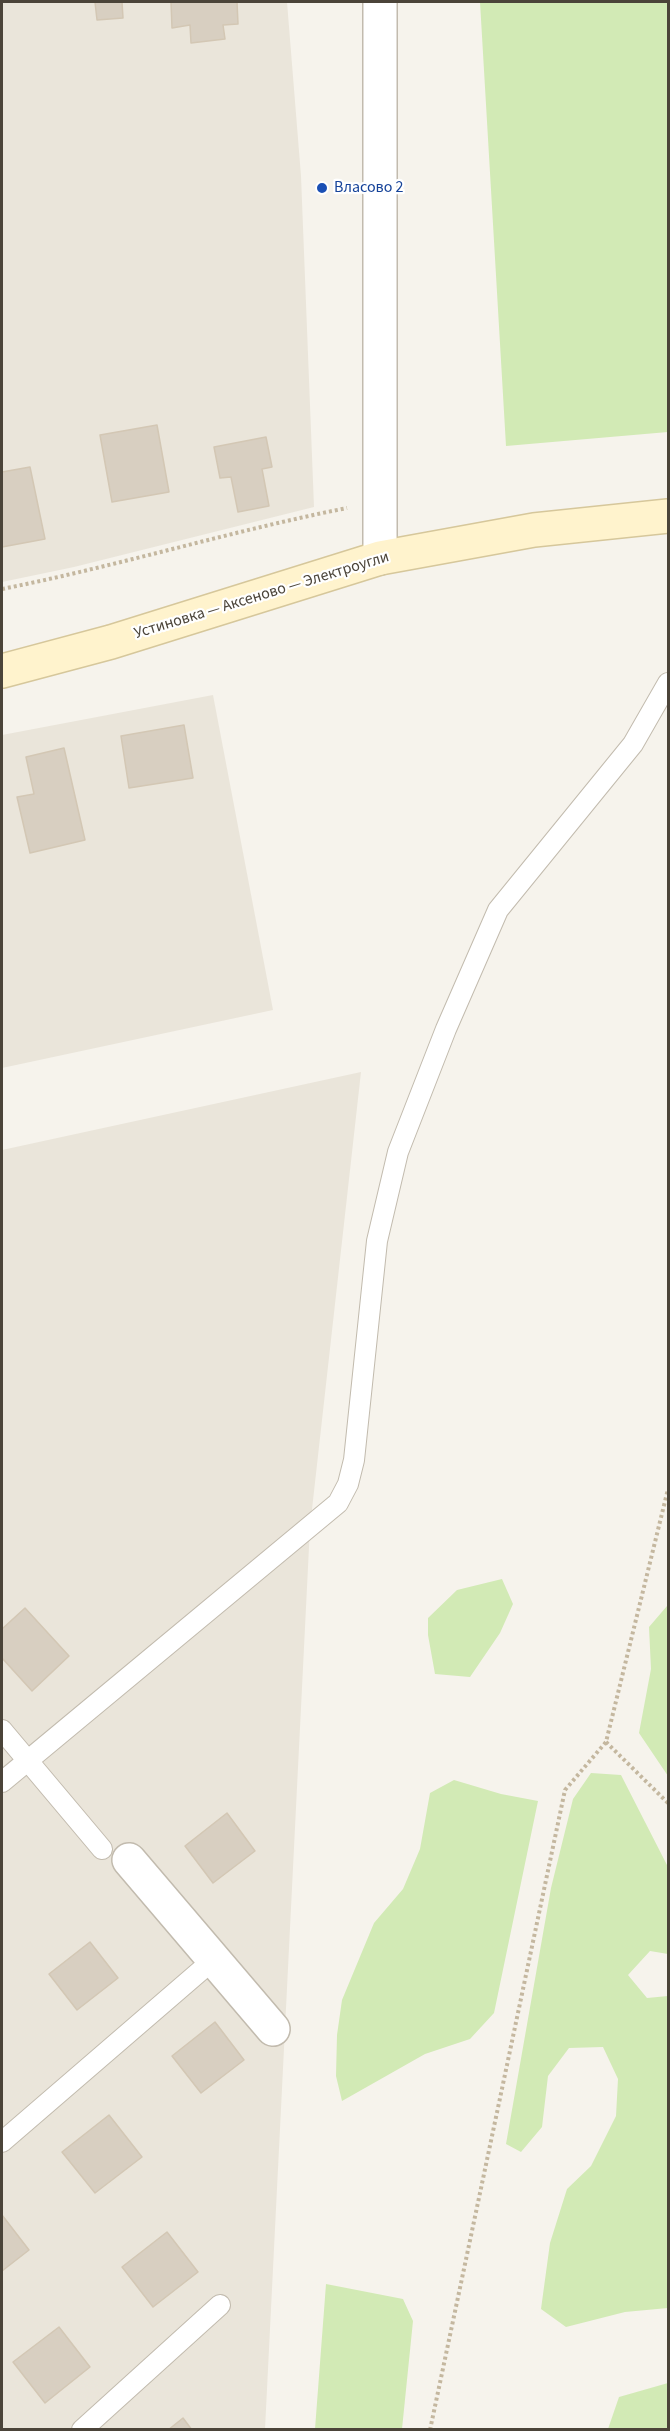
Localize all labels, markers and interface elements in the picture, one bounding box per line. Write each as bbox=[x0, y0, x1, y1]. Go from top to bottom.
place label: Власово 2 bbox=[334, 178, 404, 198]
marker: Власово 2 bbox=[315, 181, 329, 195]
street label: Устиновка — Аксеново — Электроугли bbox=[132, 548, 392, 644]

